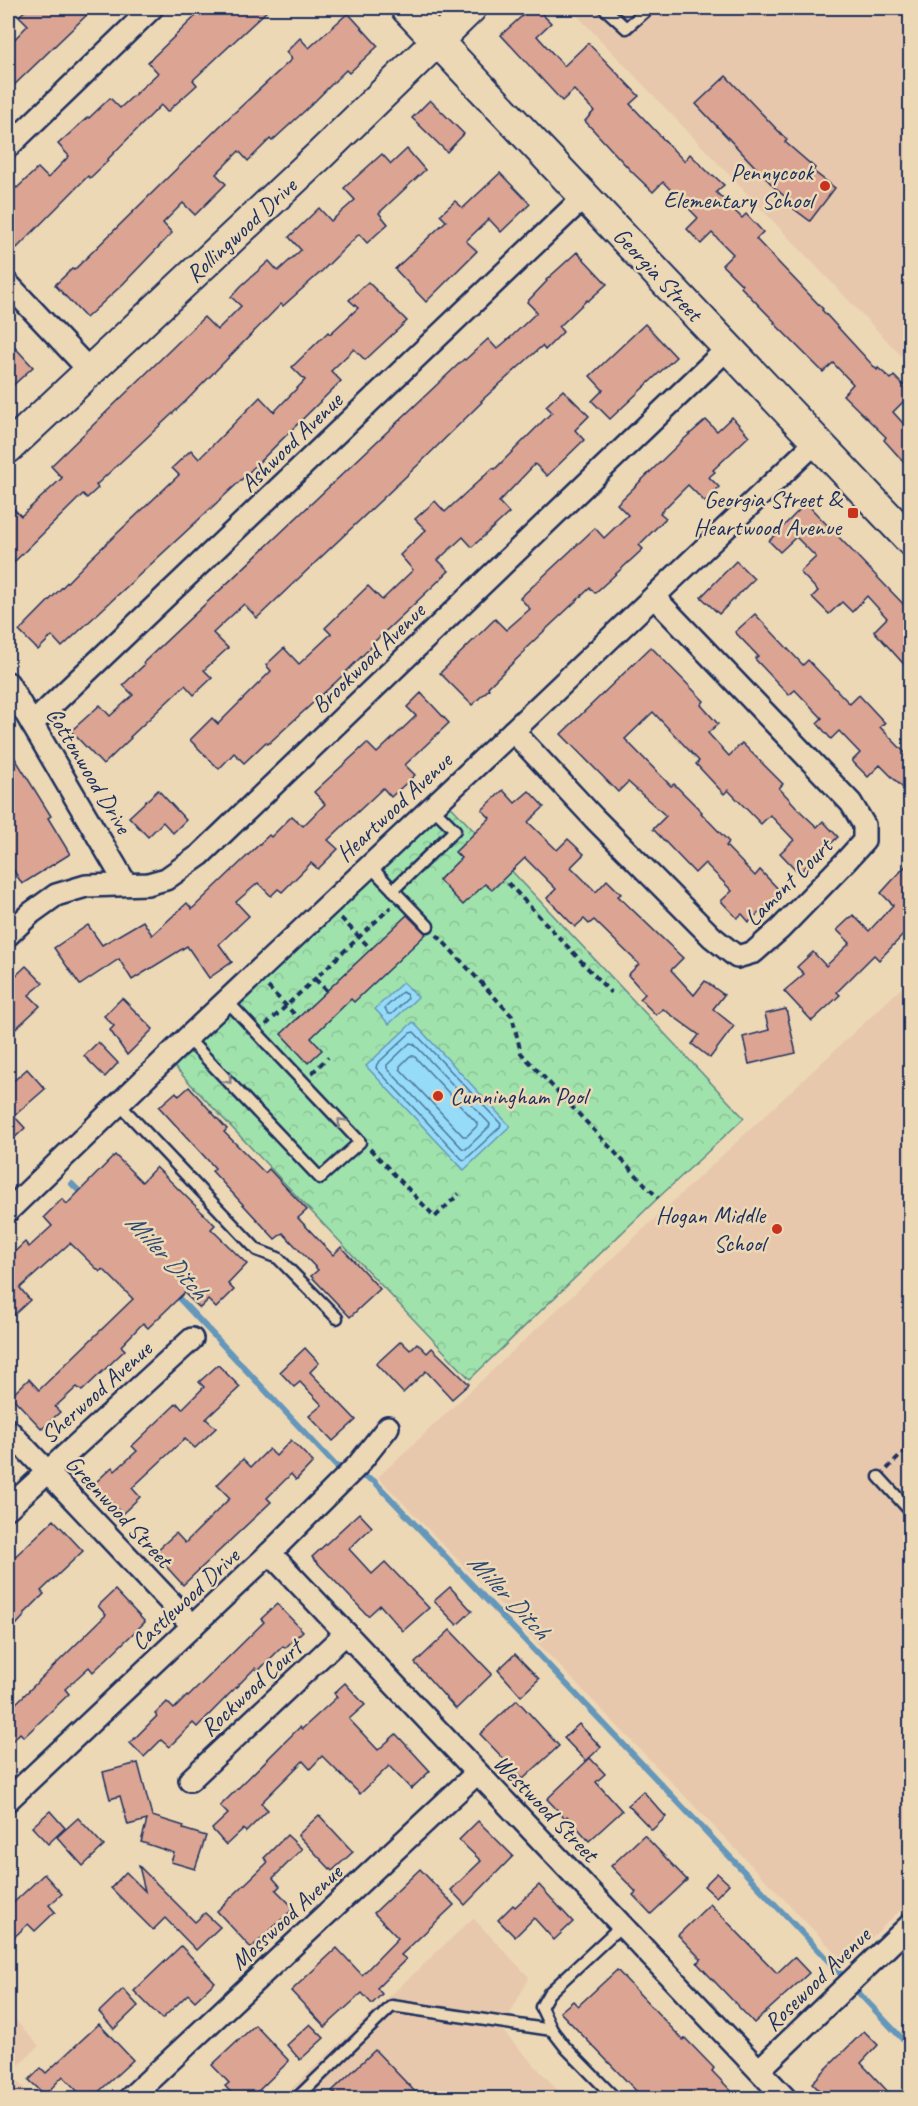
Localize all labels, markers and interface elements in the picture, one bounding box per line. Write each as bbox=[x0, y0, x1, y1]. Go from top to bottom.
place label: Pennycook Elementary School bbox=[663, 157, 817, 215]
street label: Rollingwood Drive bbox=[179, 170, 304, 289]
marker: Pennycook Elementary School bbox=[818, 179, 832, 193]
street label: Georgia Street bbox=[607, 221, 711, 329]
street label: Ashwood Avenue bbox=[234, 384, 350, 498]
place label: Georgia Street & Heartwood Avenue bbox=[694, 484, 843, 542]
marker: Georgia Street & Heartwood Avenue bbox=[846, 506, 860, 520]
street label: Brookwood Avenue bbox=[305, 595, 433, 720]
street label: Cottonwood Drive bbox=[39, 701, 140, 841]
street label: Heartwood Avenue bbox=[330, 744, 460, 868]
street label: Lamont Court bbox=[738, 830, 840, 932]
one-way arrow bbox=[220, 1073, 231, 1084]
place label: Cunningham Pool bbox=[450, 1081, 591, 1111]
marker: Cunningham Pool bbox=[431, 1089, 445, 1103]
one-way arrow bbox=[337, 1118, 348, 1129]
place label: Hogan Middle School bbox=[656, 1200, 769, 1258]
water label: Miller Ditch bbox=[119, 1206, 217, 1308]
marker: Hogan Middle School bbox=[770, 1222, 784, 1236]
street label: Sherwood Avenue bbox=[34, 1333, 160, 1450]
street label: Greenwood Street bbox=[59, 1448, 180, 1575]
street label: Castlewood Drive bbox=[125, 1540, 247, 1657]
water label: Miller Ditch bbox=[461, 1546, 559, 1648]
street label: Rockwood Court bbox=[194, 1631, 310, 1743]
street label: Westwood Street bbox=[487, 1748, 606, 1869]
street label: Mosswood Avenue bbox=[224, 1856, 350, 1976]
street label: Rosewood Avenue bbox=[757, 1919, 878, 2037]

